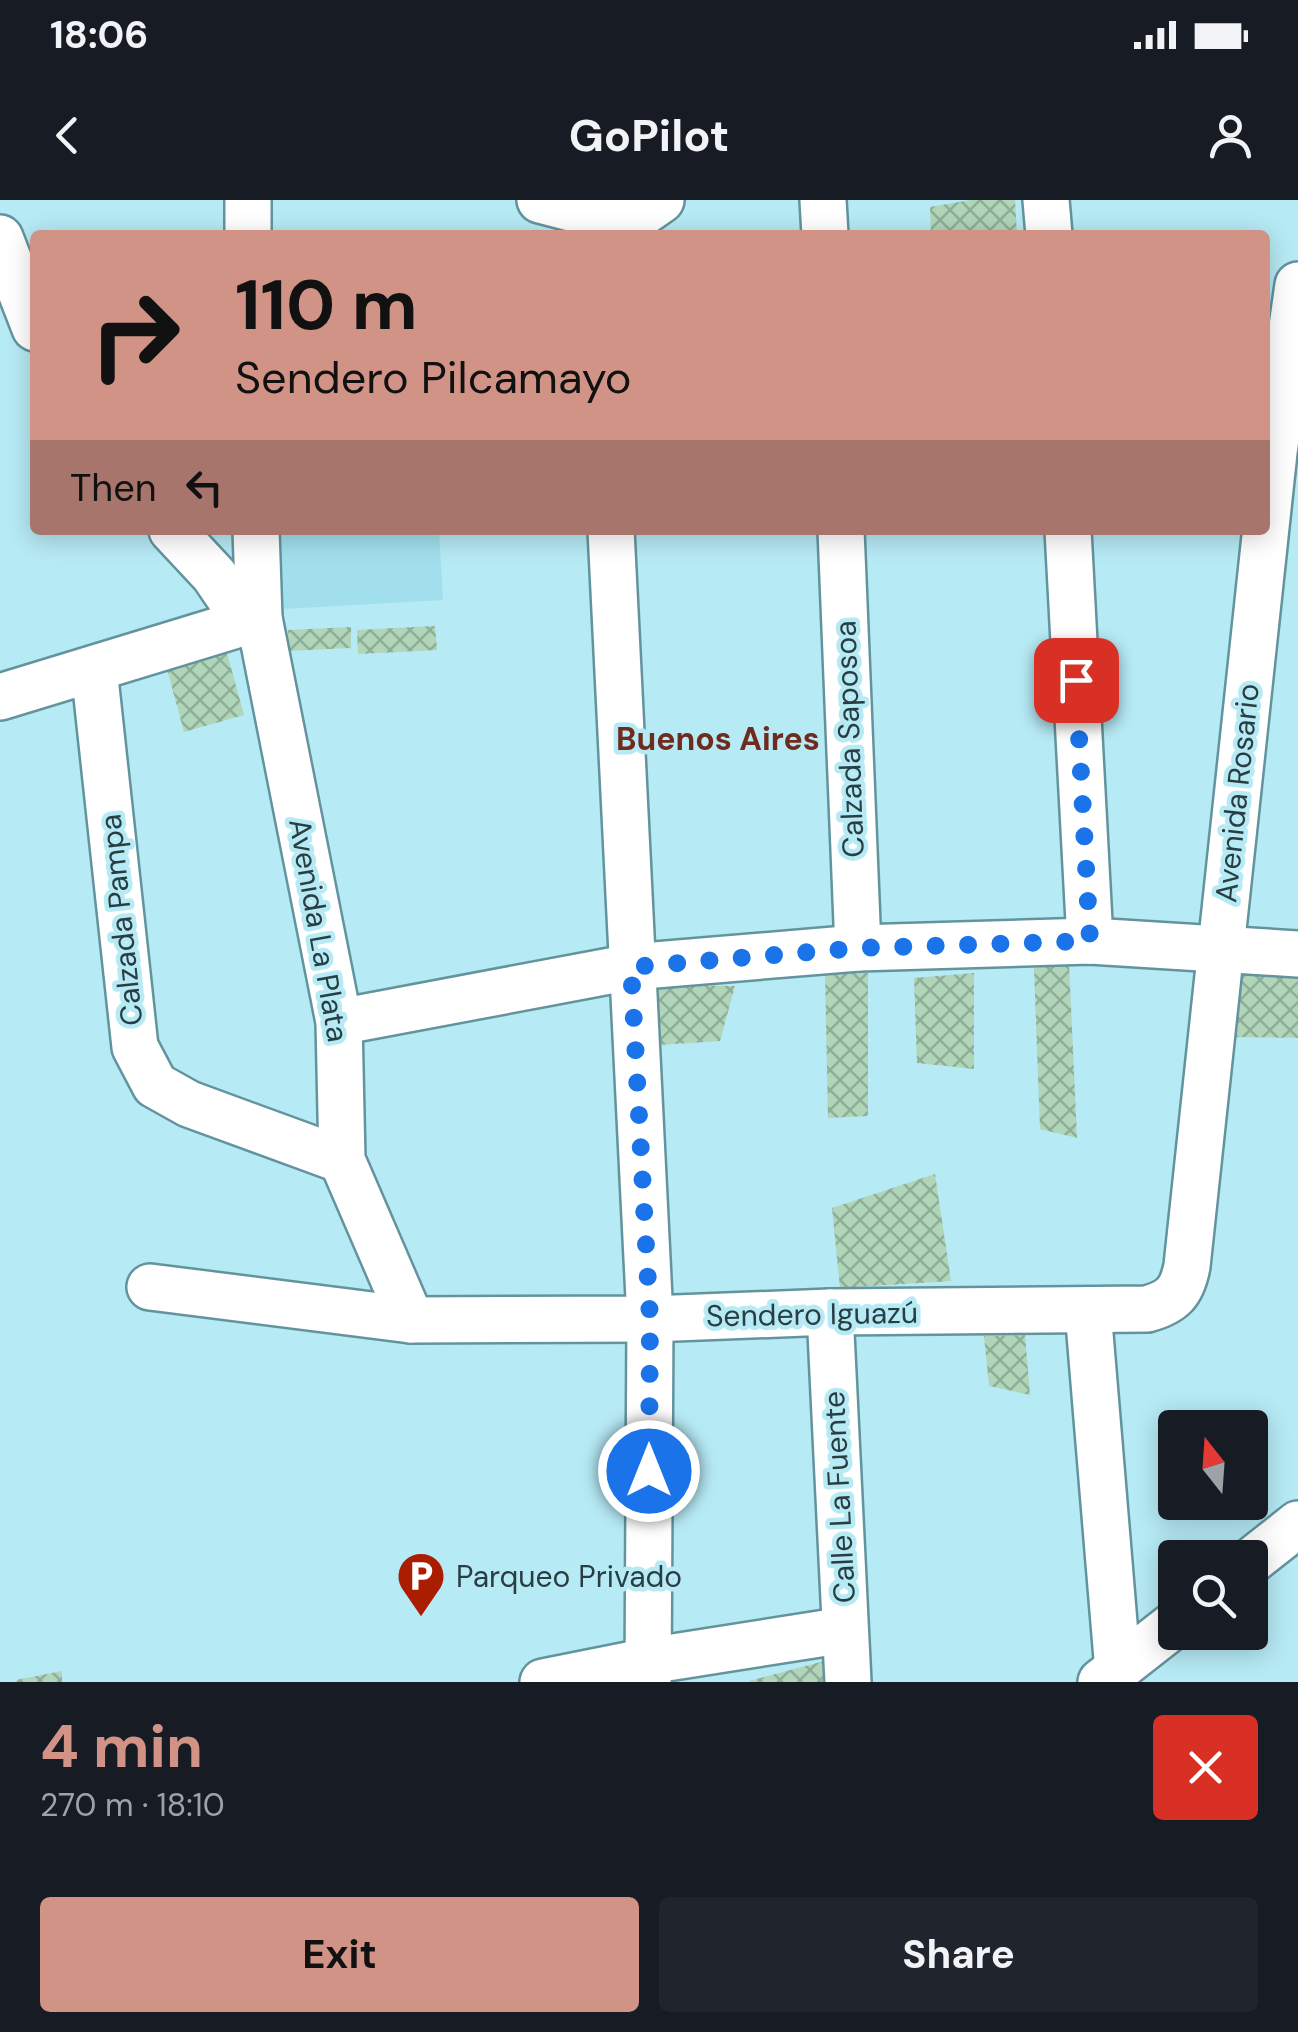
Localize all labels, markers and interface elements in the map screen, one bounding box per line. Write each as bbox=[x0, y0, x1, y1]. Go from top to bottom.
text: 18:06 bbox=[50, 10, 148, 60]
text: GoPilot bbox=[569, 106, 729, 165]
icon: back bbox=[40, 108, 95, 163]
icon: person bbox=[1203, 108, 1258, 163]
text: 110 m bbox=[235, 260, 418, 351]
icon: right bbox=[70, 270, 200, 400]
text: Sendero Pilcamayo bbox=[235, 348, 631, 407]
icon: left bbox=[177, 460, 232, 515]
text: Then bbox=[70, 463, 157, 513]
street label: Calzada Saposoa bbox=[825, 620, 873, 858]
pin bbox=[1034, 638, 1119, 723]
icon: arrive bbox=[1049, 653, 1104, 708]
street label: Avenida Rosario bbox=[1206, 681, 1268, 905]
district label: Buenos Aires bbox=[616, 718, 820, 760]
street label: Calzada Pampa bbox=[90, 812, 152, 1028]
street label: Avenida La Plata bbox=[280, 815, 358, 1045]
street label: Sendero Iguazú bbox=[706, 1293, 918, 1335]
street label: Calle La Fuente bbox=[814, 1390, 864, 1604]
north arrow bbox=[1158, 1410, 1268, 1520]
map controls bbox=[1158, 1410, 1268, 1650]
position arrow bbox=[597, 1419, 701, 1523]
button: search bbox=[1158, 1540, 1268, 1650]
parking icon: Parqueo Privado bbox=[395, 1550, 447, 1618]
place label: Parqueo Privado bbox=[456, 1557, 682, 1596]
text: 4 min bbox=[40, 1707, 203, 1786]
button: close bbox=[1153, 1715, 1258, 1820]
text: 270 m · 18:10 bbox=[40, 1784, 225, 1826]
button: Exit bbox=[40, 1897, 639, 2012]
button: Share bbox=[659, 1897, 1258, 2012]

